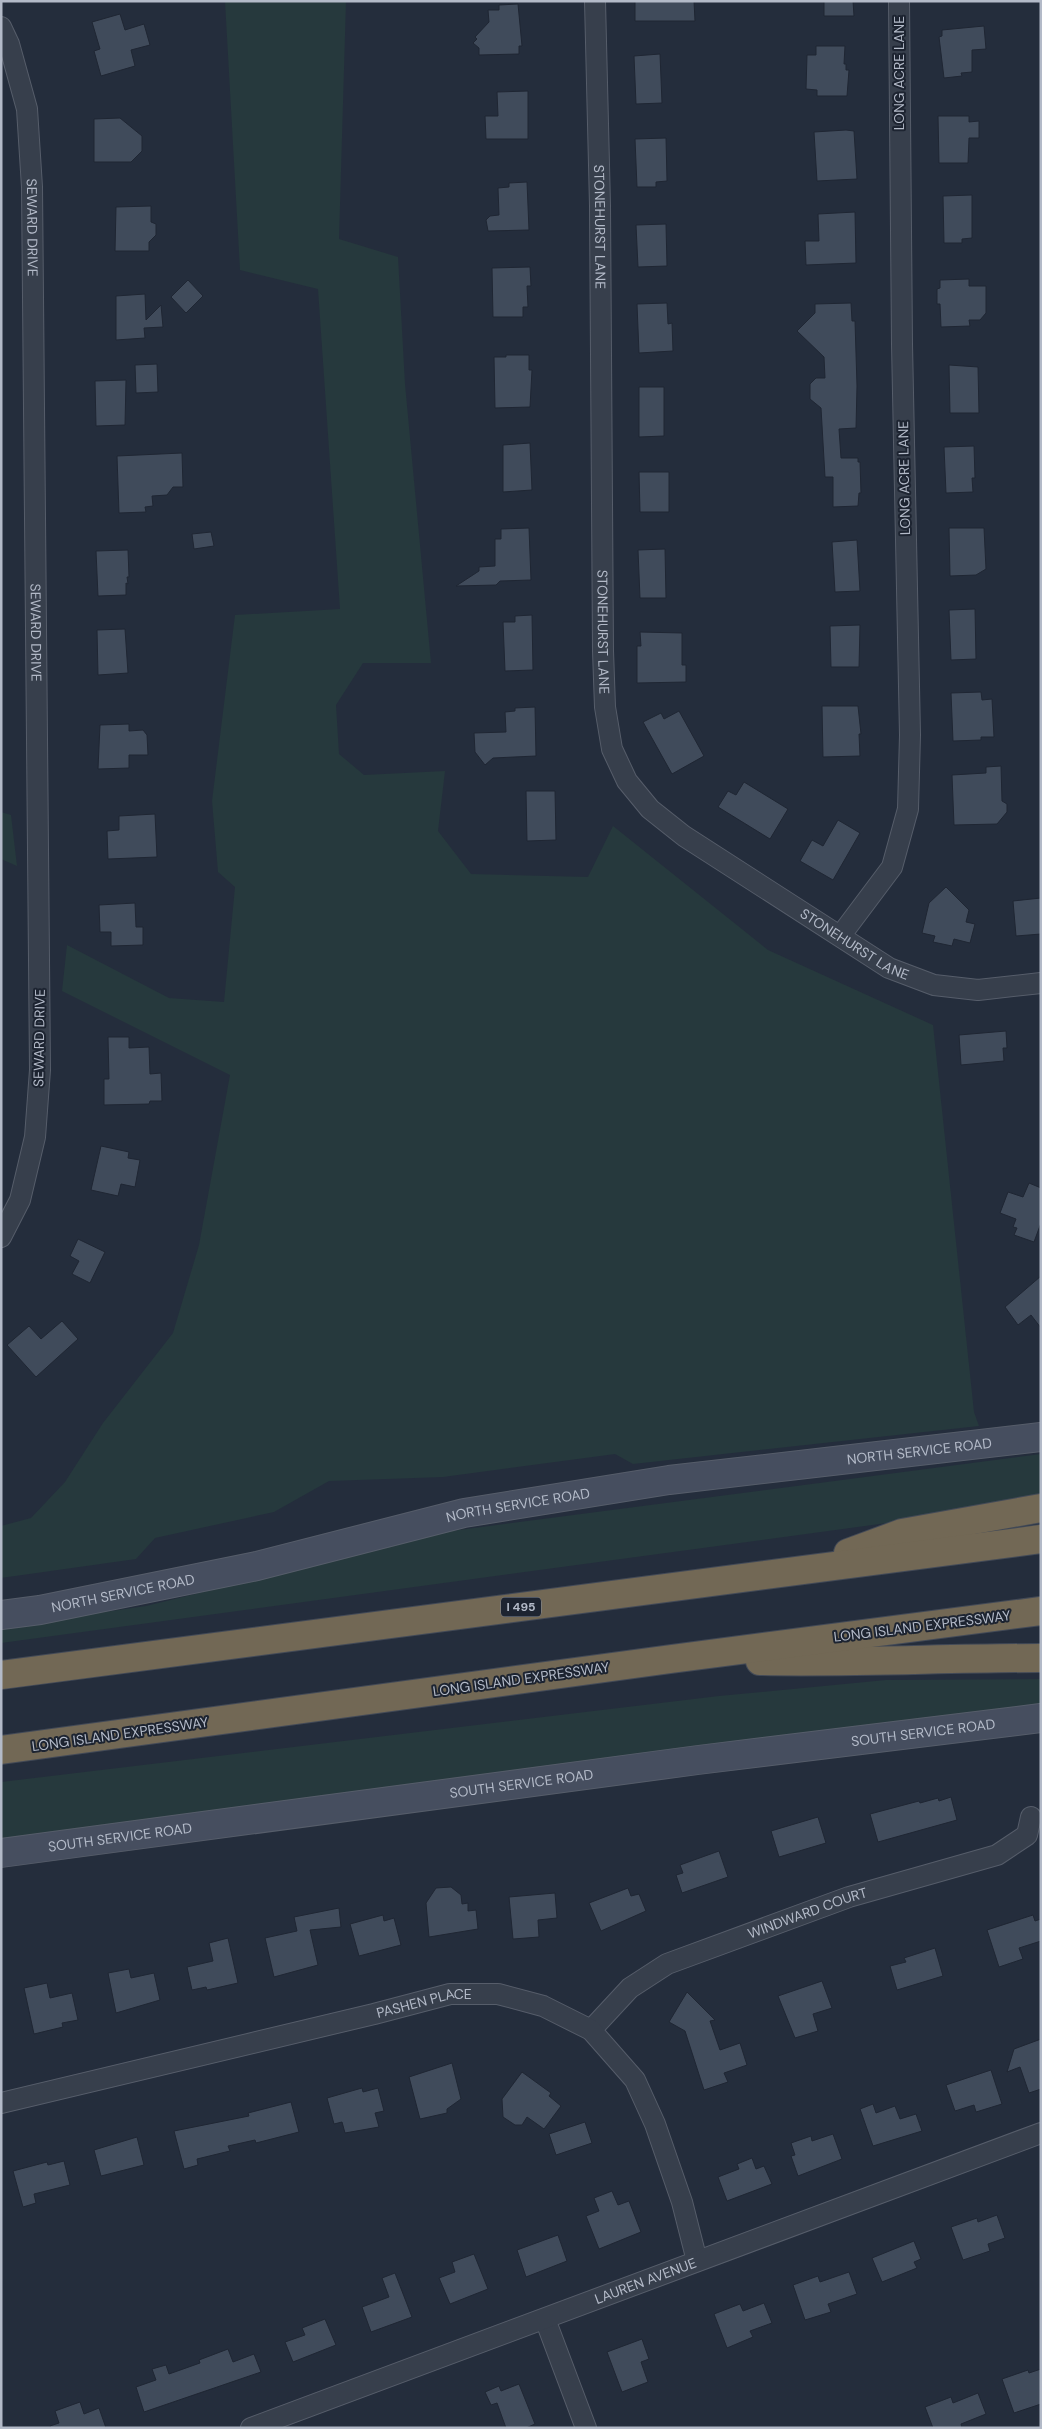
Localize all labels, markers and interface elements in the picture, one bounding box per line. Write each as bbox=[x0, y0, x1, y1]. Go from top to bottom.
street label: LONG ACRE LANE bbox=[890, 16, 908, 130]
street label: STONEHURST LANE bbox=[590, 164, 610, 289]
street label: SEWARD DRIVE bbox=[22, 178, 42, 277]
street label: LONG ACRE LANE bbox=[894, 421, 914, 535]
street label: STONEHURST LANE bbox=[593, 570, 614, 695]
street label: SEWARD DRIVE bbox=[27, 583, 45, 682]
street label: STONEHURST LANE bbox=[797, 904, 912, 984]
street label: SEWARD DRIVE bbox=[29, 989, 49, 1087]
street label: NORTH SERVICE ROAD bbox=[846, 1434, 993, 1468]
street label: NORTH SERVICE ROAD bbox=[444, 1484, 591, 1526]
street label: NORTH SERVICE ROAD bbox=[50, 1570, 196, 1616]
road number: I 495 bbox=[501, 1598, 541, 1616]
street label: LONG ISLAND EXPRESSWAY bbox=[833, 1606, 1011, 1646]
street label: LONG ISLAND EXPRESSWAY bbox=[432, 1658, 610, 1700]
street label: LONG ISLAND EXPRESSWAY bbox=[31, 1713, 209, 1755]
street label: SOUTH SERVICE ROAD bbox=[850, 1715, 996, 1750]
street label: SOUTH SERVICE ROAD bbox=[448, 1765, 594, 1802]
street label: SOUTH SERVICE ROAD bbox=[47, 1819, 193, 1856]
street label: WINDWARD COURT bbox=[745, 1883, 869, 1942]
street label: PASHEN PLACE bbox=[374, 1984, 472, 2022]
street label: LAUREN AVENUE bbox=[592, 2254, 699, 2308]

